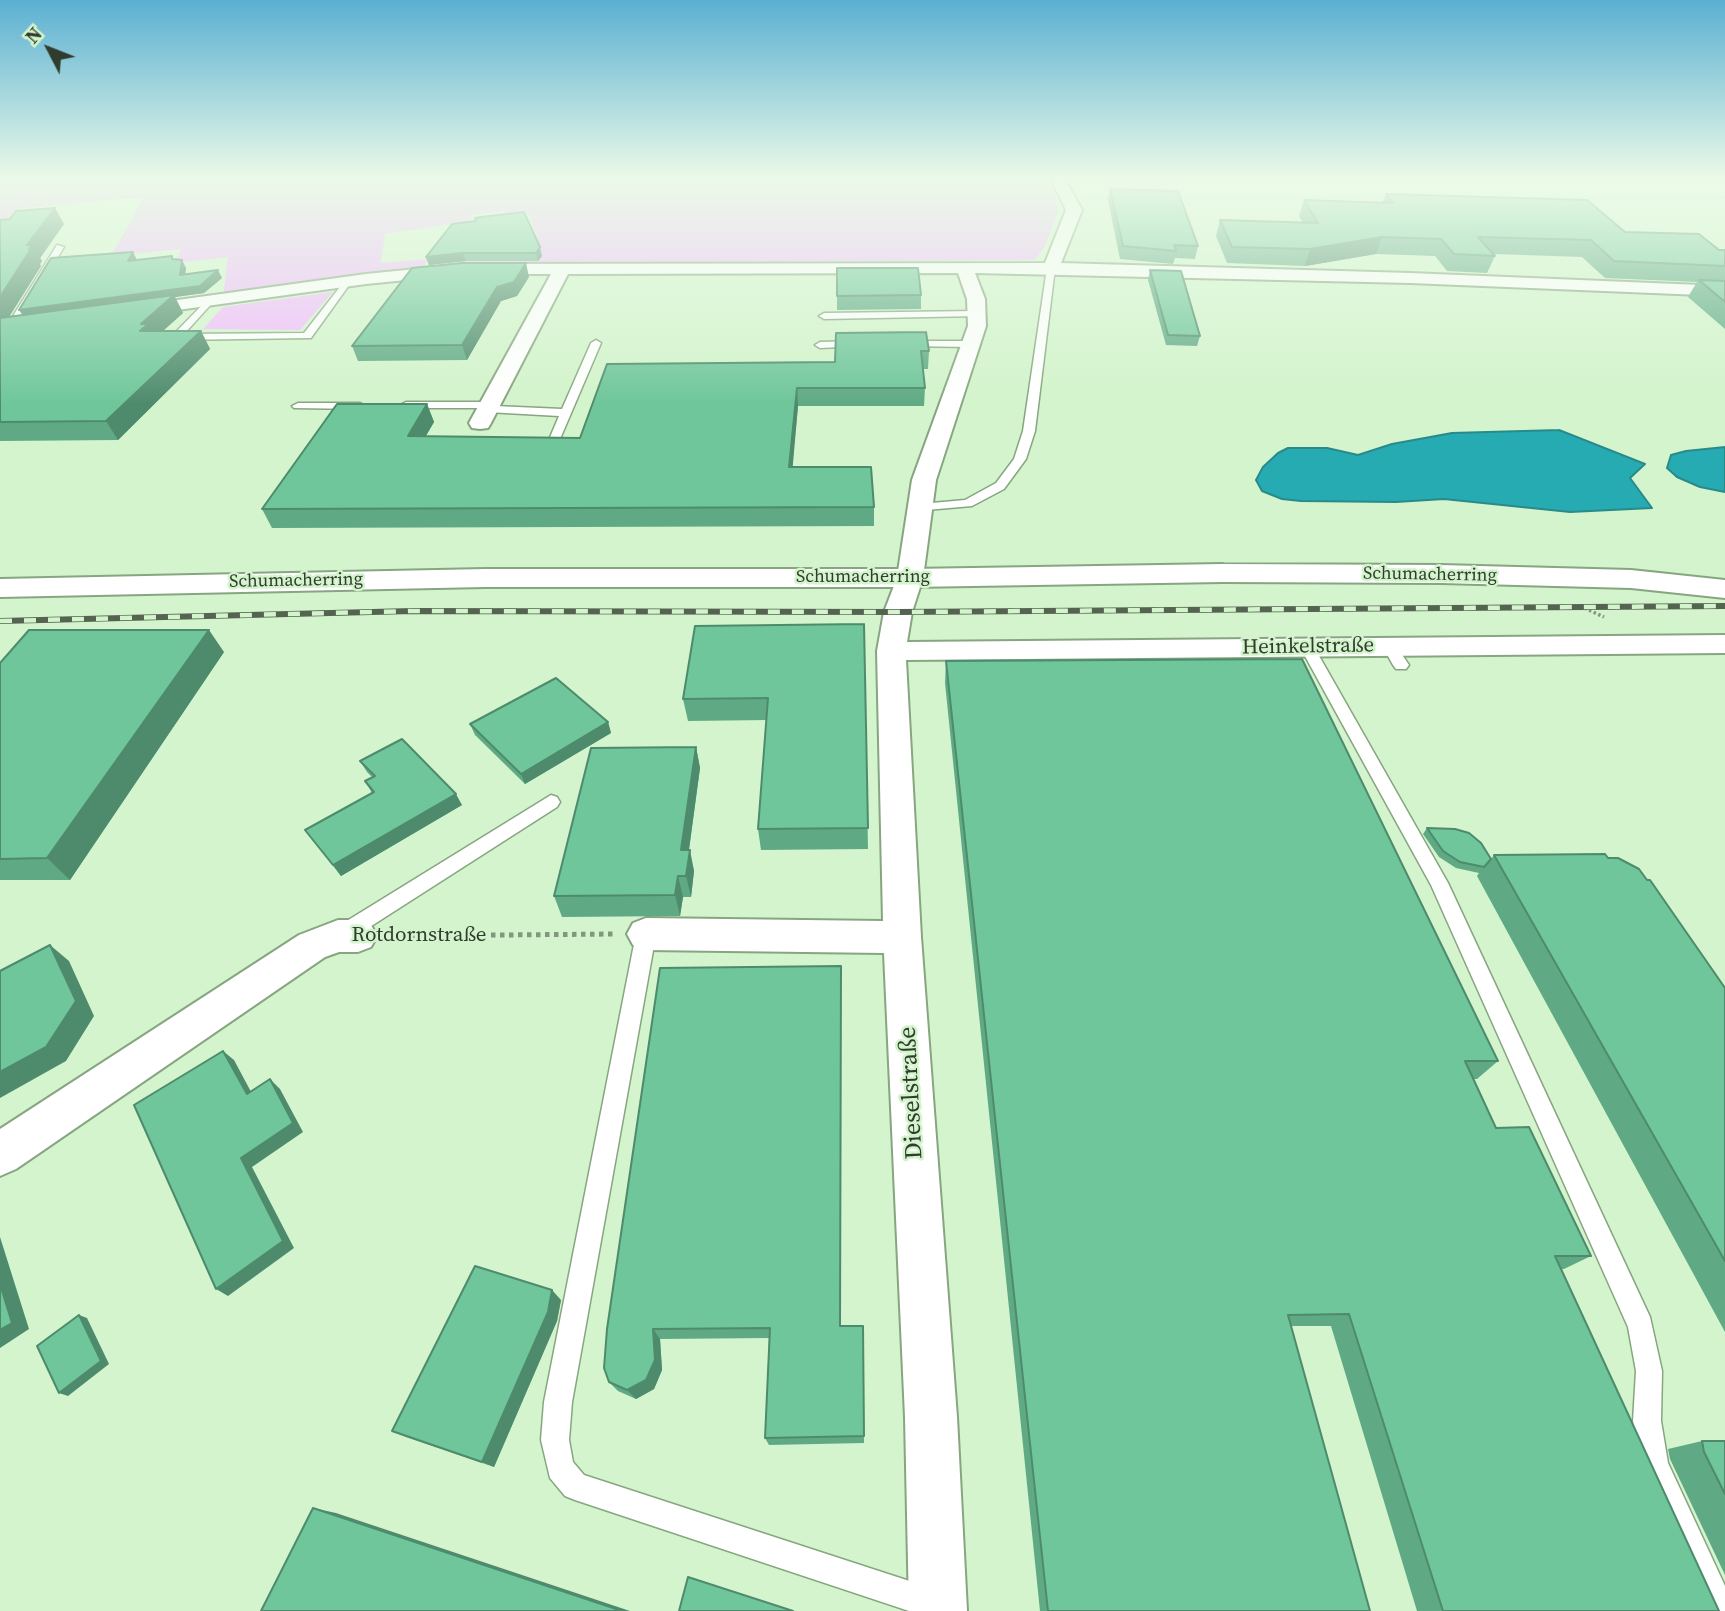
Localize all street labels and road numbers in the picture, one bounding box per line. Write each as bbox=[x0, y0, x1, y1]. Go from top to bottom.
street label: Schumacherring bbox=[1363, 563, 1497, 587]
street label: Schumacherring bbox=[796, 566, 930, 588]
street label: Schumacherring bbox=[229, 569, 363, 593]
street label: Heinkelstraße bbox=[1242, 633, 1374, 661]
street label: Rotdornstraße bbox=[351, 923, 487, 949]
street label: Dieselstraße bbox=[894, 1026, 930, 1160]

